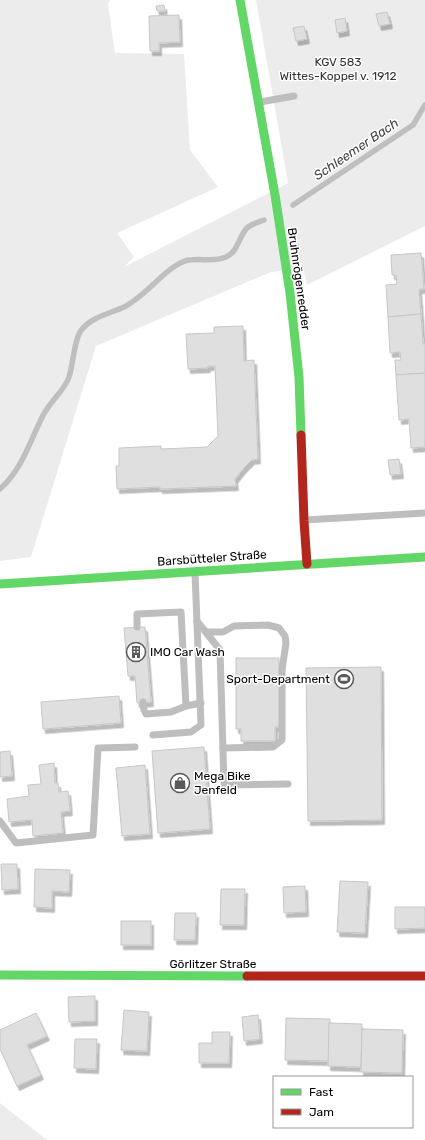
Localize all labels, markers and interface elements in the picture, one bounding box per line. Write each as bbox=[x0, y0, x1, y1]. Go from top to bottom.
park label: KGV 583 Wittes-Koppel v. 1912 bbox=[279, 55, 397, 83]
water label: Schleemer Bach bbox=[311, 115, 401, 183]
street label: Bruhnrögenredder bbox=[285, 227, 313, 332]
street label: Barsbütteler Straße bbox=[157, 547, 267, 569]
building icon: IMO Car Wash bbox=[125, 641, 147, 663]
place label: IMO Car Wash bbox=[150, 645, 225, 659]
sports icon: Sport-Department bbox=[333, 668, 355, 690]
place label: Sport-Department bbox=[226, 672, 330, 686]
place label: Mega Bike Jenfeld bbox=[194, 769, 251, 797]
shop icon: Mega Bike Jenfeld bbox=[169, 772, 191, 794]
street label: Görlitzer Straße bbox=[169, 957, 257, 971]
legend bbox=[273, 1076, 413, 1128]
text: Fast bbox=[309, 1085, 333, 1099]
text: Jam bbox=[309, 1105, 334, 1119]

